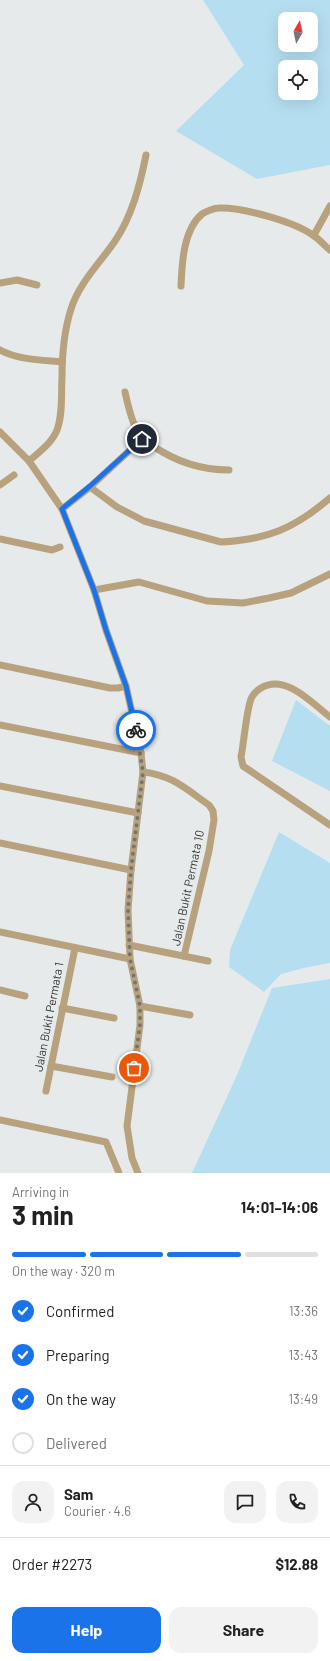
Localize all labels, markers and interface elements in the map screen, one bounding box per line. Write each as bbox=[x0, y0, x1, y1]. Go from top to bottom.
north arrow bbox=[278, 12, 318, 52]
map controls bbox=[278, 12, 318, 100]
button: locate bbox=[278, 60, 318, 100]
pin bbox=[125, 422, 159, 456]
icon: home bbox=[131, 428, 153, 450]
courier bbox=[116, 710, 156, 750]
icon: bike bbox=[125, 719, 147, 741]
street label: Jalan Bukit Permata 10 bbox=[168, 829, 206, 947]
street label: Jalan Bukit Permata 1 bbox=[31, 961, 66, 1073]
pin bbox=[117, 1051, 151, 1085]
icon: bag bbox=[123, 1057, 145, 1079]
text: Arriving in bbox=[12, 1184, 69, 1200]
text: 14:01–14:06 bbox=[241, 1198, 318, 1216]
text: 3 min bbox=[12, 1199, 74, 1230]
text: On the way · 320 m bbox=[12, 1263, 115, 1279]
icon: check bbox=[12, 1300, 34, 1322]
text: Confirmed bbox=[46, 1302, 114, 1320]
text: 13:36 bbox=[289, 1303, 318, 1319]
icon: check bbox=[12, 1344, 34, 1366]
text: Preparing bbox=[46, 1346, 110, 1364]
text: 13:43 bbox=[288, 1347, 318, 1363]
icon: check bbox=[12, 1388, 34, 1410]
text: On the way bbox=[46, 1390, 116, 1408]
text: 13:49 bbox=[288, 1391, 318, 1407]
text: Delivered bbox=[46, 1434, 107, 1452]
button: person bbox=[12, 1481, 54, 1523]
button: chat bbox=[224, 1481, 266, 1523]
button: phone bbox=[276, 1481, 318, 1523]
text: Sam bbox=[64, 1485, 93, 1503]
text: Courier · 4.6 bbox=[64, 1503, 131, 1519]
text: Order #2273 bbox=[12, 1555, 92, 1573]
text: $12.88 bbox=[275, 1555, 318, 1573]
button: Help bbox=[12, 1607, 161, 1653]
button: Share bbox=[169, 1607, 318, 1653]

